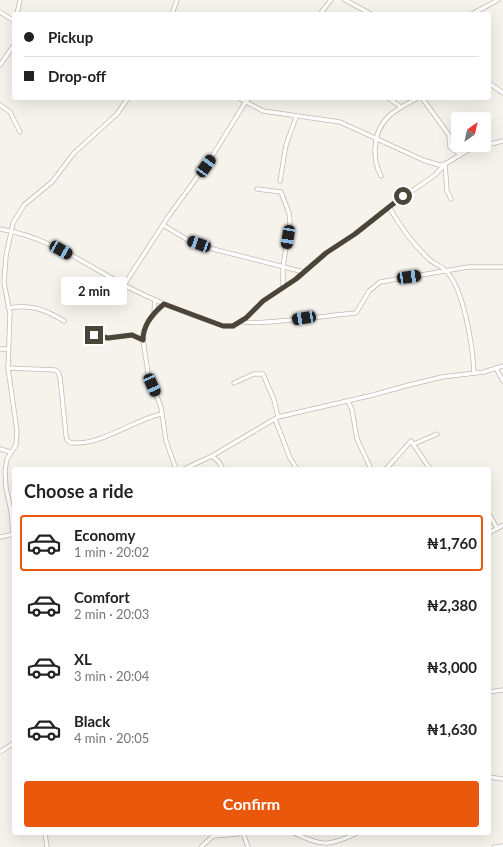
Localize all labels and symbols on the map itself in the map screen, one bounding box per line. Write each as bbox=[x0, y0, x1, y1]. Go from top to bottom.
north arrow bbox=[451, 112, 491, 152]
car bbox=[194, 153, 218, 179]
route start bbox=[394, 187, 412, 205]
car bbox=[280, 224, 296, 250]
car bbox=[186, 234, 212, 254]
car bbox=[48, 239, 74, 261]
car bbox=[396, 269, 422, 285]
callout: 2 min bbox=[61, 277, 127, 305]
car bbox=[291, 310, 317, 326]
route end bbox=[85, 326, 103, 344]
car bbox=[142, 372, 162, 398]

